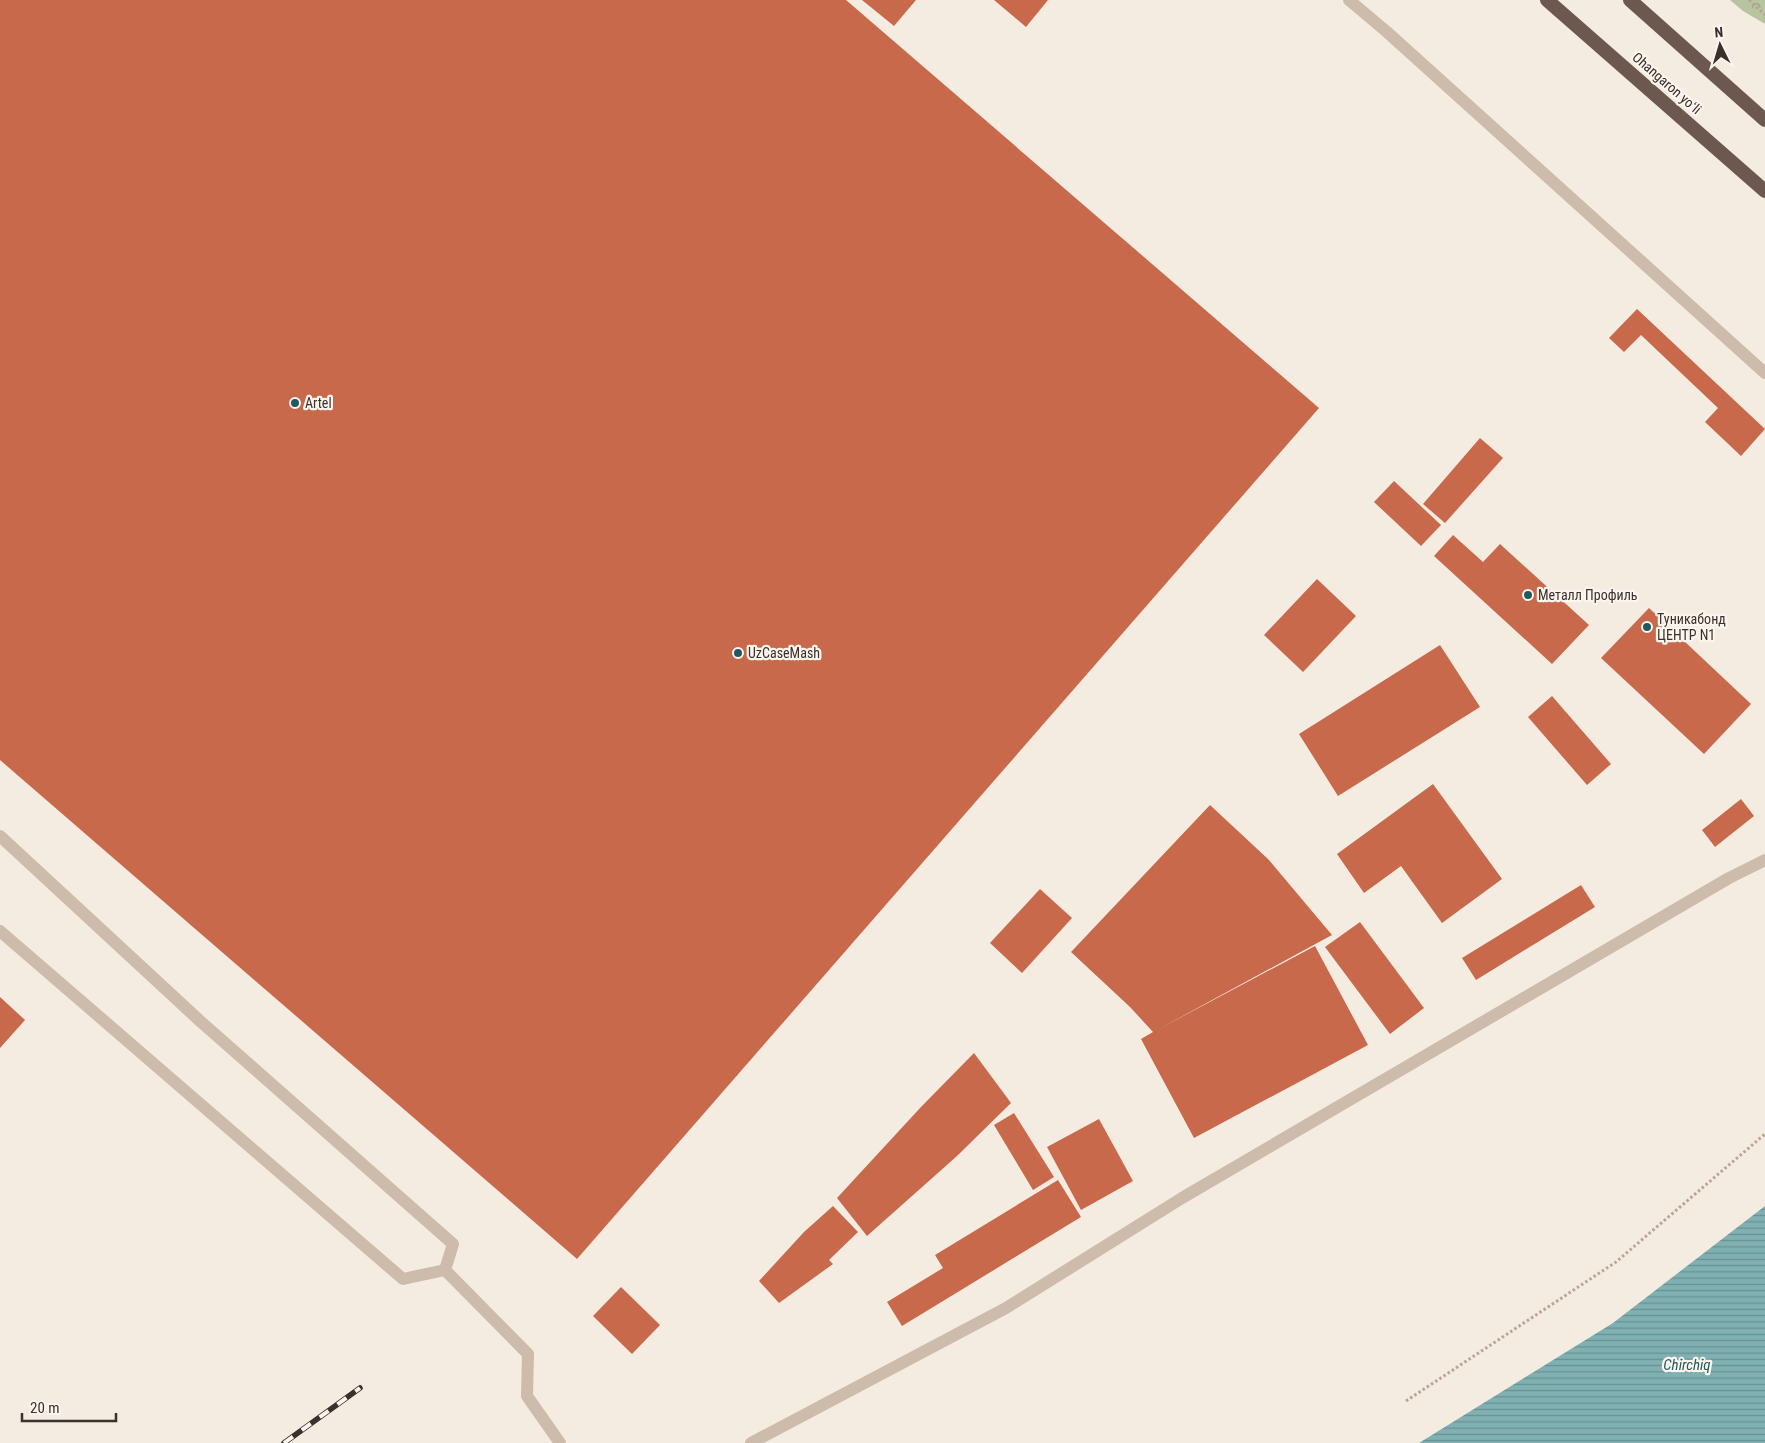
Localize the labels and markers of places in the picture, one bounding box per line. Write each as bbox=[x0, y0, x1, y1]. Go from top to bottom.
place label: Artel bbox=[305, 395, 332, 411]
marker: Artel bbox=[289, 397, 301, 409]
place label: Металл Профиль bbox=[1538, 587, 1638, 603]
marker: Металл Профиль bbox=[1522, 589, 1534, 601]
place label: Туникабонд ЦЕНТР N1 bbox=[1657, 611, 1726, 643]
marker: Туникабонд ЦЕНТР N1 bbox=[1641, 621, 1653, 633]
place label: UzCaseMash bbox=[748, 645, 820, 661]
marker: UzCaseMash bbox=[732, 647, 744, 659]

